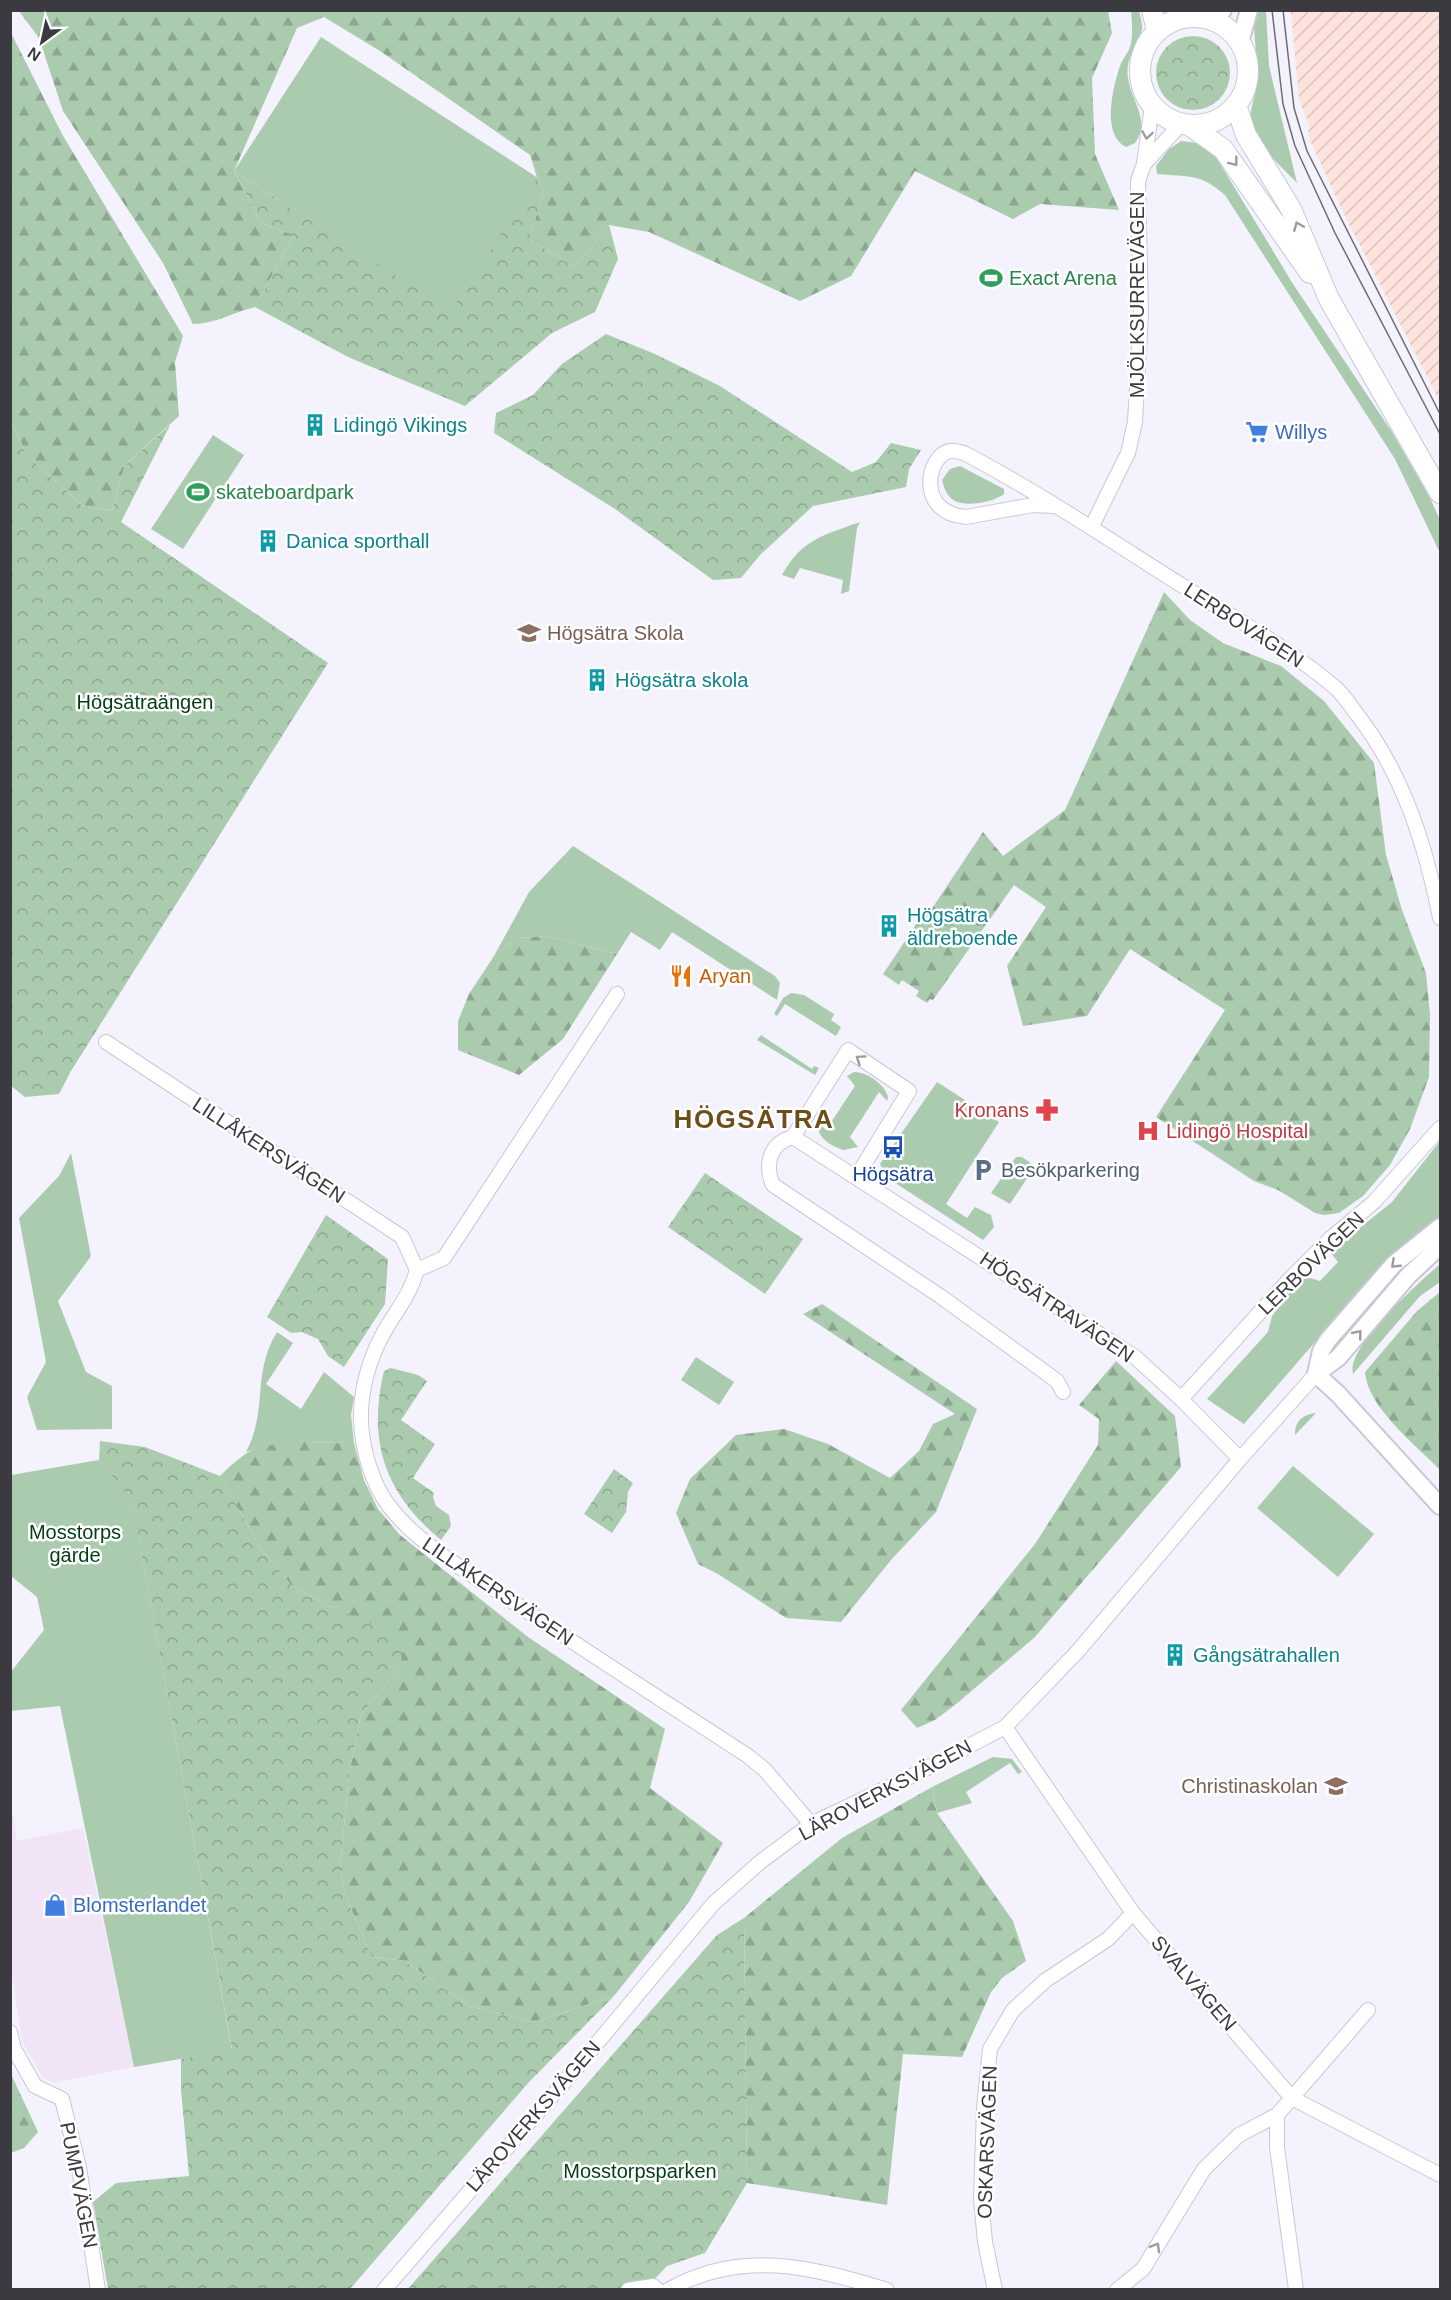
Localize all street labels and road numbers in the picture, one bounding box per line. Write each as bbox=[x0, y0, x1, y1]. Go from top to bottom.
street label: MJÖLKSURREVÄGEN bbox=[1126, 192, 1148, 398]
street label: LERBOVÄGEN bbox=[1180, 578, 1308, 672]
street label: LILLÅKERSVÄGEN bbox=[189, 1093, 349, 1207]
street label: LERBOVÄGEN bbox=[1254, 1207, 1368, 1319]
street label: HÖGSÄTRAVÄGEN bbox=[976, 1247, 1138, 1367]
street label: LILLÅKERSVÄGEN bbox=[419, 1532, 577, 1650]
street label: LÄROVERKSVÄGEN bbox=[795, 1735, 975, 1845]
street label: SVALVÄGEN bbox=[1147, 1931, 1241, 2035]
street label: LÄROVERKSVÄGEN bbox=[462, 2036, 604, 2196]
street label: OSKARSVÄGEN bbox=[973, 2065, 1001, 2219]
street label: PUMPVÄGEN bbox=[56, 2120, 102, 2250]

